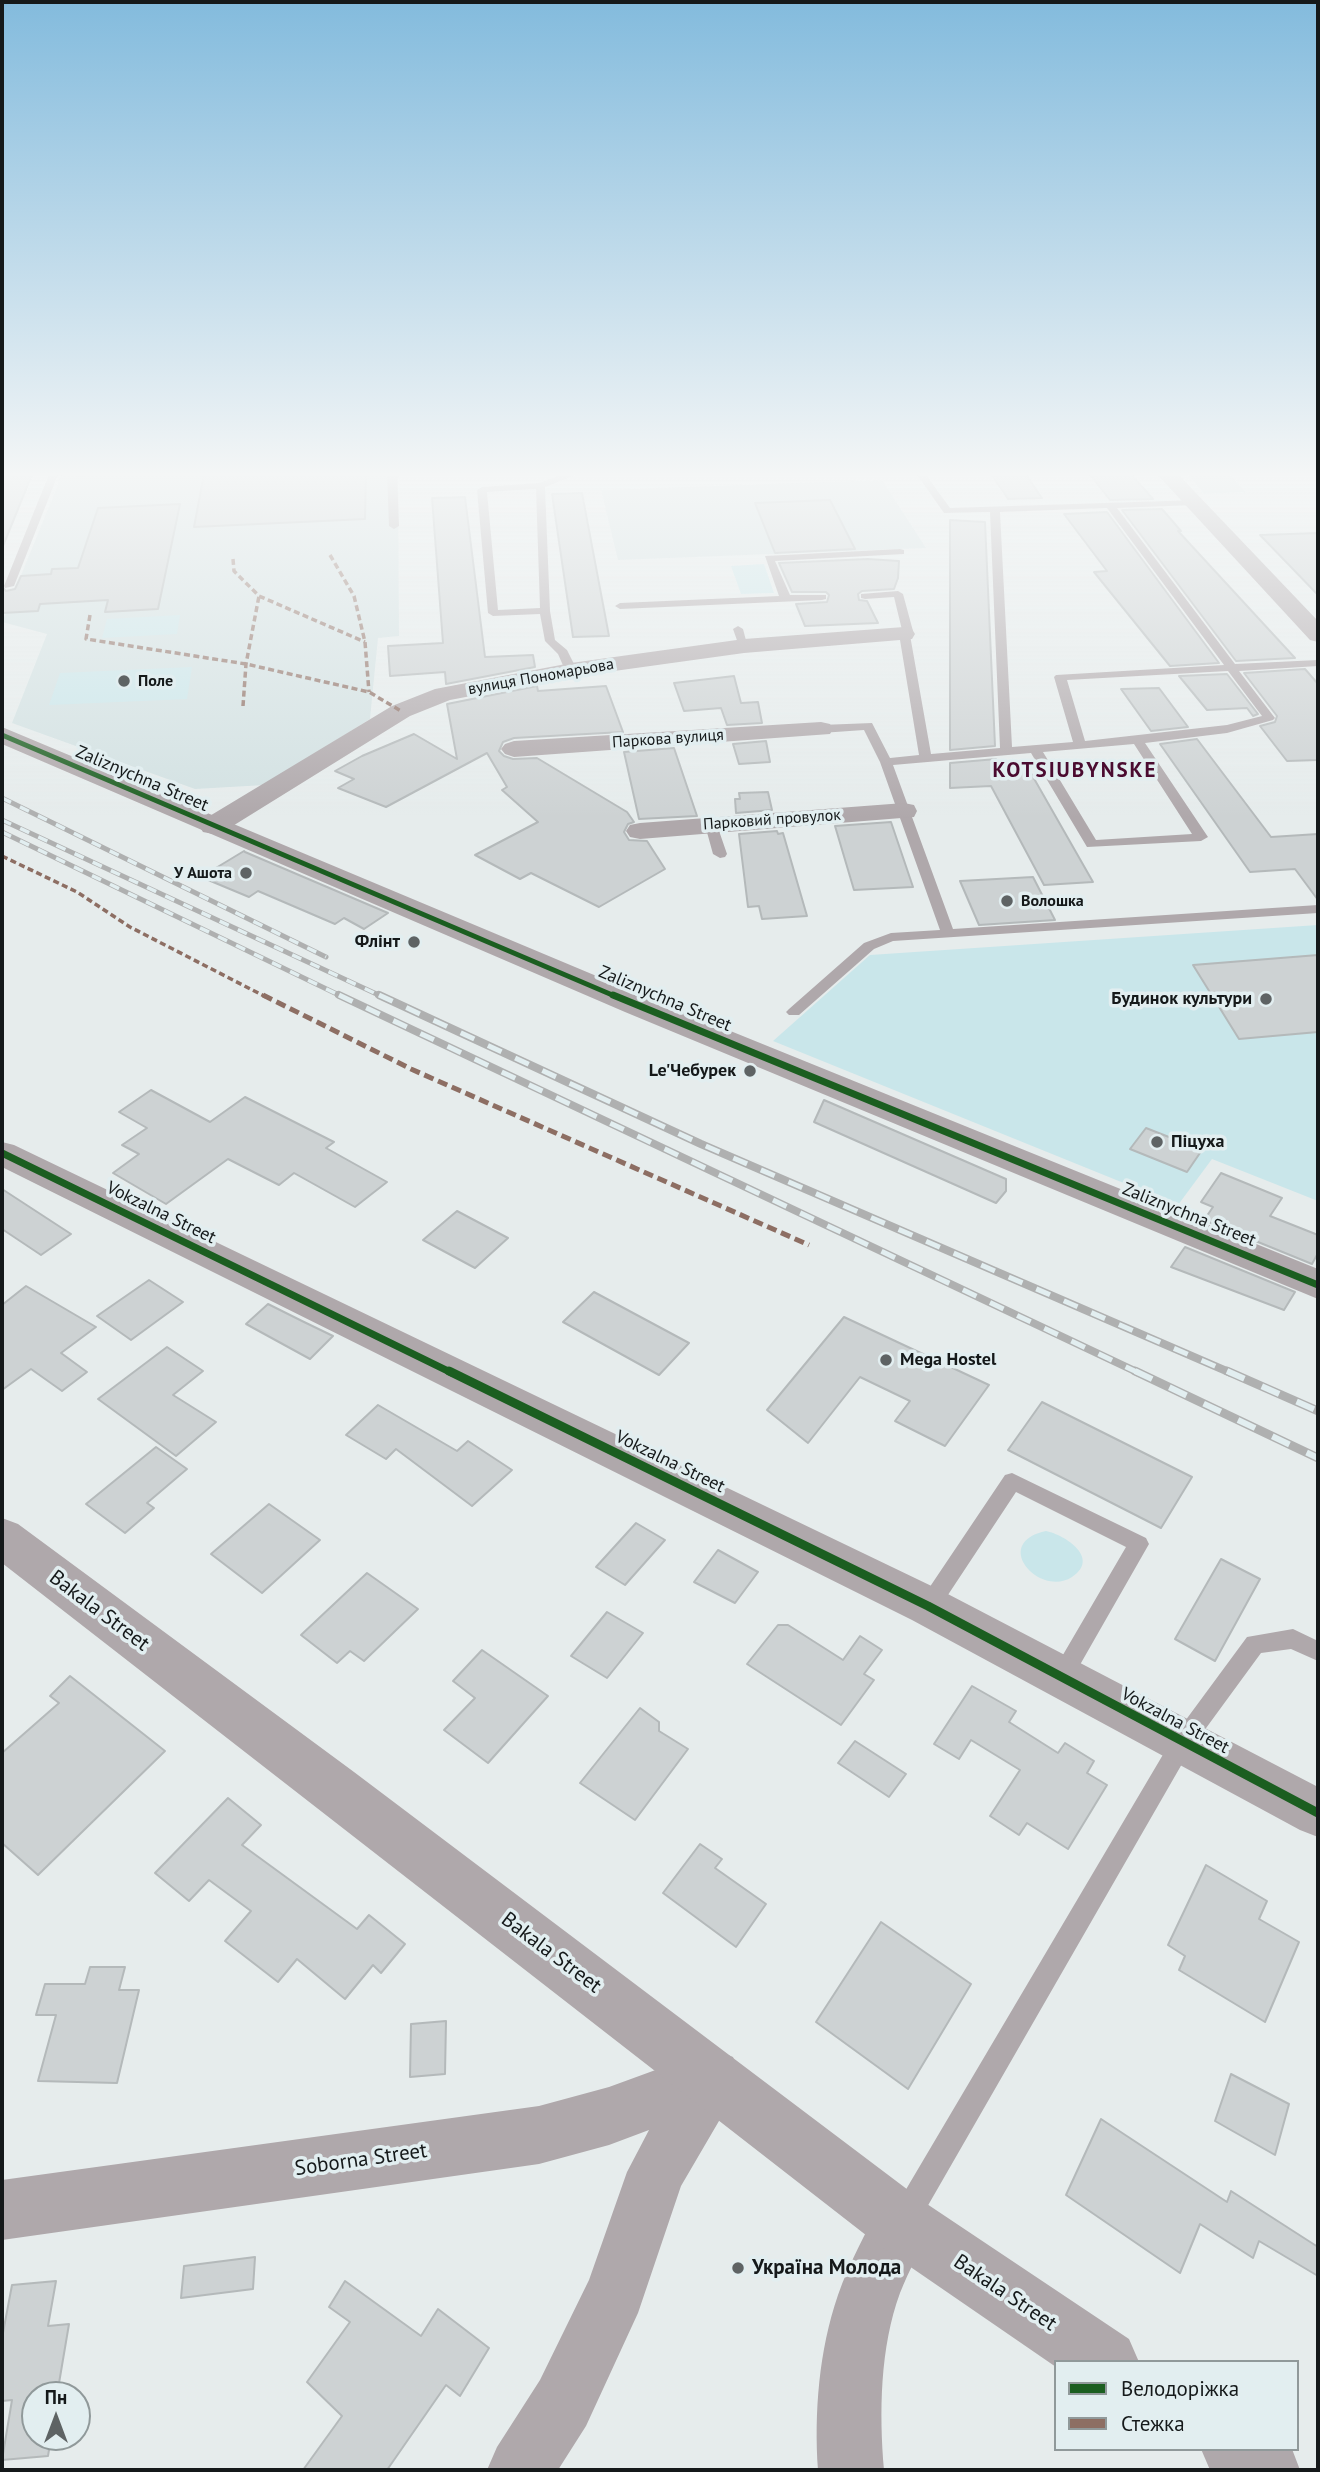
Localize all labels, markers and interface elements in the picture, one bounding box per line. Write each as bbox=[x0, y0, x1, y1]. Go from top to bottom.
street label: вулиця Пономарьова bbox=[467, 655, 615, 699]
place label: Поле bbox=[138, 671, 173, 691]
marker: Поле bbox=[116, 673, 132, 689]
street label: Паркова вулиця bbox=[612, 726, 724, 752]
street label: Zaliznychna Street bbox=[72, 741, 212, 817]
district label: KOTSIUBYNSKE bbox=[994, 758, 1156, 784]
street label: Парковий провулок bbox=[702, 806, 842, 834]
place label: У Ашота bbox=[174, 863, 232, 883]
marker: У Ашота bbox=[238, 865, 254, 881]
place label: Волошка bbox=[1021, 891, 1084, 911]
marker: Волошка bbox=[999, 893, 1015, 909]
place label: Флінт bbox=[355, 931, 400, 953]
marker: Флінт bbox=[406, 934, 422, 950]
street label: Zaliznychna Street bbox=[595, 961, 735, 1037]
place label: Будинок культури bbox=[1111, 988, 1252, 1010]
marker: Будинок культури bbox=[1258, 991, 1274, 1007]
place label: Le'Чебурек bbox=[649, 1060, 736, 1082]
marker: Le'Чебурек bbox=[742, 1063, 758, 1079]
place label: Піцуха bbox=[1171, 1131, 1224, 1153]
marker: Піцуха bbox=[1149, 1134, 1165, 1150]
street label: Vokzalna Street bbox=[103, 1177, 219, 1249]
street label: Zaliznychna Street bbox=[1119, 1178, 1259, 1252]
place label: Mega Hostel bbox=[900, 1349, 996, 1371]
marker: Mega Hostel bbox=[878, 1352, 894, 1368]
street label: Vokzalna Street bbox=[612, 1426, 728, 1498]
street label: Bakala Street bbox=[44, 1565, 154, 1657]
street label: Vokzalna Street bbox=[1117, 1683, 1233, 1759]
street label: Bakala Street bbox=[496, 1907, 606, 1999]
street label: Soborna Street bbox=[293, 2138, 429, 2182]
street label: Bakala Street bbox=[949, 2249, 1061, 2337]
place label: Україна Молода bbox=[752, 2255, 901, 2281]
marker: Україна Молода bbox=[730, 2260, 746, 2276]
legend bbox=[1054, 2360, 1299, 2451]
text: Велодоріжка bbox=[1121, 2375, 1239, 2402]
north arrow bbox=[21, 2381, 91, 2451]
text: Пн bbox=[45, 2385, 67, 2409]
text: Стежка bbox=[1121, 2410, 1185, 2437]

